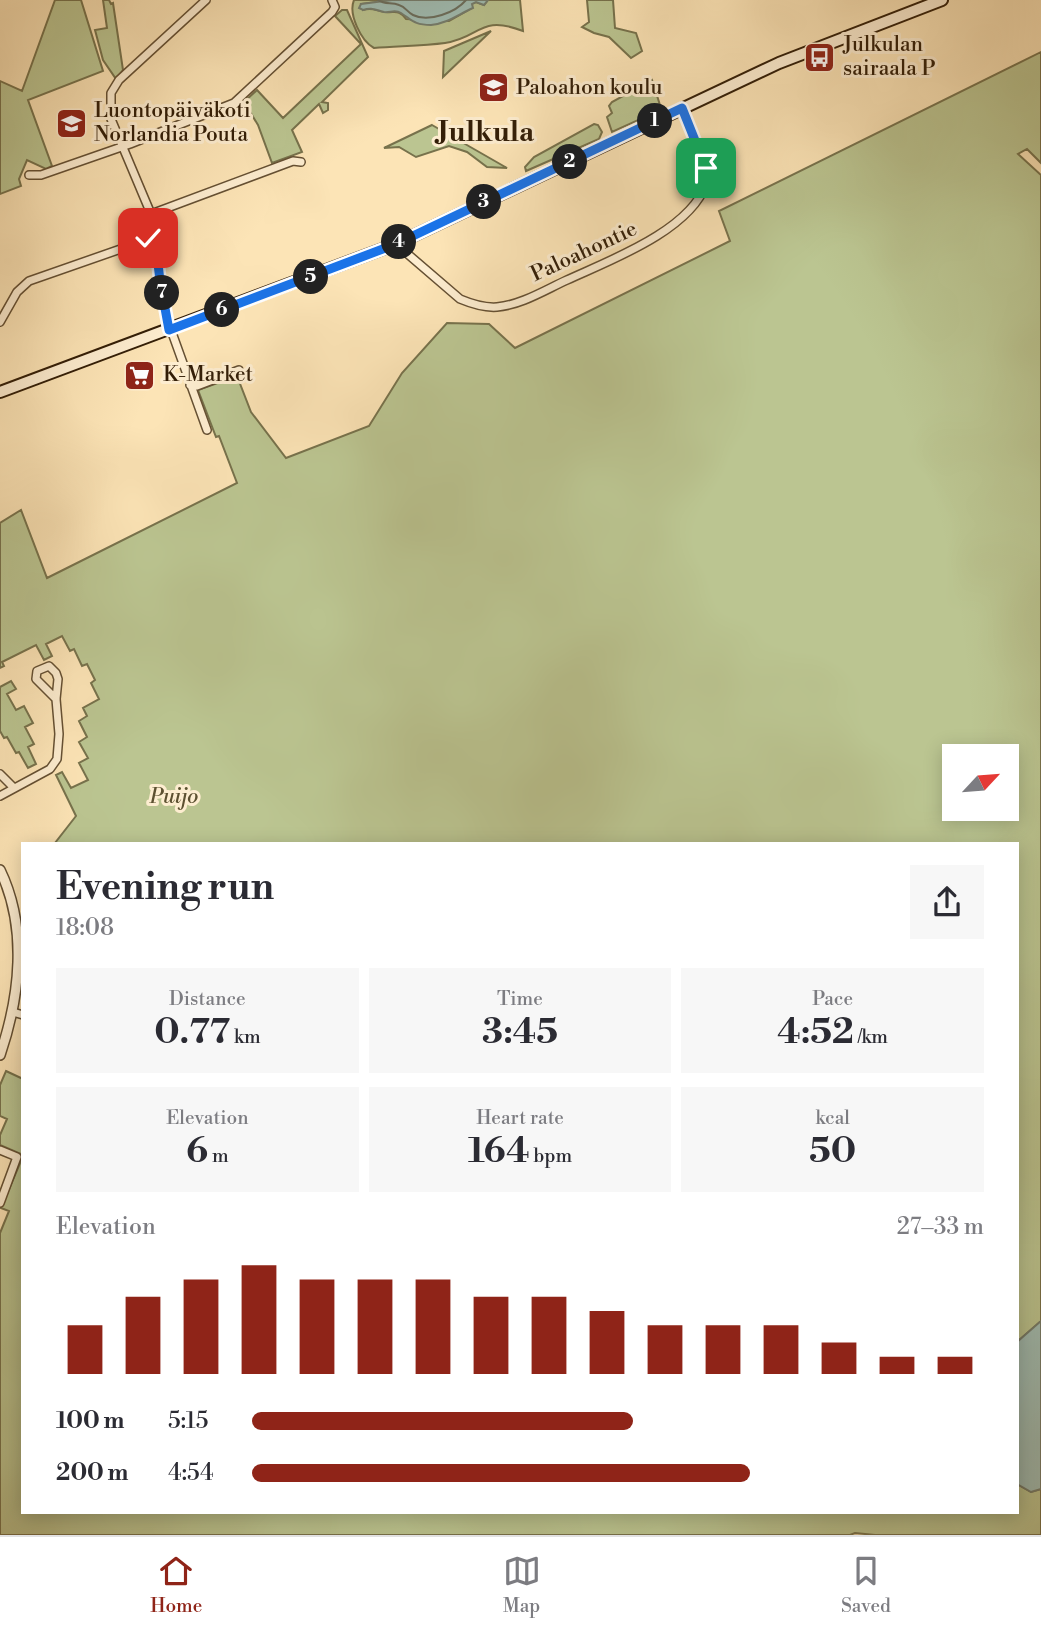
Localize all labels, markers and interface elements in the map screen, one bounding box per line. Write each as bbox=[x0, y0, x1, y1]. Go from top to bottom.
place label: Julkulan sairaala P bbox=[842, 32, 936, 82]
bus stop icon: Julkulan sairaala P bbox=[803, 40, 837, 74]
school or university icon: Paloahon koulu bbox=[476, 71, 510, 105]
place label: Paloahon koulu bbox=[516, 75, 662, 101]
place label: Luontopäiväkoti Norlandia Pouta bbox=[94, 98, 251, 148]
pin: 1 bbox=[638, 104, 672, 138]
school or university icon: Luontopäiväkoti Norlandia Pouta bbox=[54, 106, 88, 140]
text: 1 bbox=[650, 108, 659, 132]
district label: Julkula bbox=[434, 115, 535, 150]
pin bbox=[676, 138, 736, 198]
pin: 2 bbox=[552, 144, 588, 180]
text: 2 bbox=[564, 149, 575, 173]
icon: arrive bbox=[687, 149, 725, 187]
pin: 3 bbox=[466, 184, 502, 220]
text: 3 bbox=[478, 189, 489, 213]
pin bbox=[118, 208, 178, 268]
street label: Paloahontie bbox=[527, 216, 641, 288]
icon: check bbox=[129, 219, 167, 257]
pin: 4 bbox=[382, 224, 416, 260]
text: 4 bbox=[392, 229, 405, 253]
pin: 5 bbox=[294, 260, 328, 294]
text: 5 bbox=[305, 264, 316, 288]
pin: 7 bbox=[144, 276, 180, 310]
text: 7 bbox=[156, 280, 167, 304]
pin: 6 bbox=[204, 292, 240, 328]
text: 6 bbox=[216, 297, 227, 321]
supermarket icon: K-Market bbox=[123, 358, 157, 392]
place label: K-Market bbox=[163, 362, 254, 388]
north arrow bbox=[942, 744, 1018, 821]
map controls bbox=[942, 744, 1019, 821]
park label: Puijo bbox=[149, 784, 198, 810]
text: Evening run bbox=[56, 864, 274, 911]
button: share bbox=[910, 865, 984, 939]
text: 18:08 bbox=[56, 914, 114, 942]
text: Distance bbox=[169, 987, 246, 1011]
text: Time bbox=[497, 987, 543, 1011]
text: Pace bbox=[812, 987, 853, 1011]
text: 0.77 bbox=[154, 1011, 230, 1054]
text: 3:45 bbox=[482, 1011, 558, 1054]
text: 4:52 bbox=[777, 1011, 854, 1054]
text: km bbox=[230, 1025, 261, 1049]
text: /km bbox=[854, 1025, 888, 1049]
text: Elevation bbox=[166, 1106, 248, 1130]
text: Heart rate bbox=[476, 1106, 564, 1130]
text: kcal bbox=[815, 1106, 850, 1130]
text: 6 bbox=[186, 1130, 208, 1173]
text: 164 bbox=[468, 1130, 530, 1173]
text: 50 bbox=[809, 1130, 856, 1173]
text: m bbox=[208, 1144, 229, 1168]
text: bpm bbox=[530, 1144, 572, 1168]
text: Elevation bbox=[56, 1213, 156, 1241]
text: 27–33 m bbox=[897, 1213, 984, 1241]
text: 100 m bbox=[56, 1407, 124, 1435]
text: 5:15 bbox=[168, 1407, 208, 1435]
text: 200 m bbox=[56, 1459, 128, 1487]
text: 4:54 bbox=[168, 1459, 214, 1487]
tab: Home bbox=[150, 1552, 202, 1618]
tab: Map bbox=[503, 1552, 541, 1618]
tab: Saved bbox=[841, 1552, 891, 1618]

